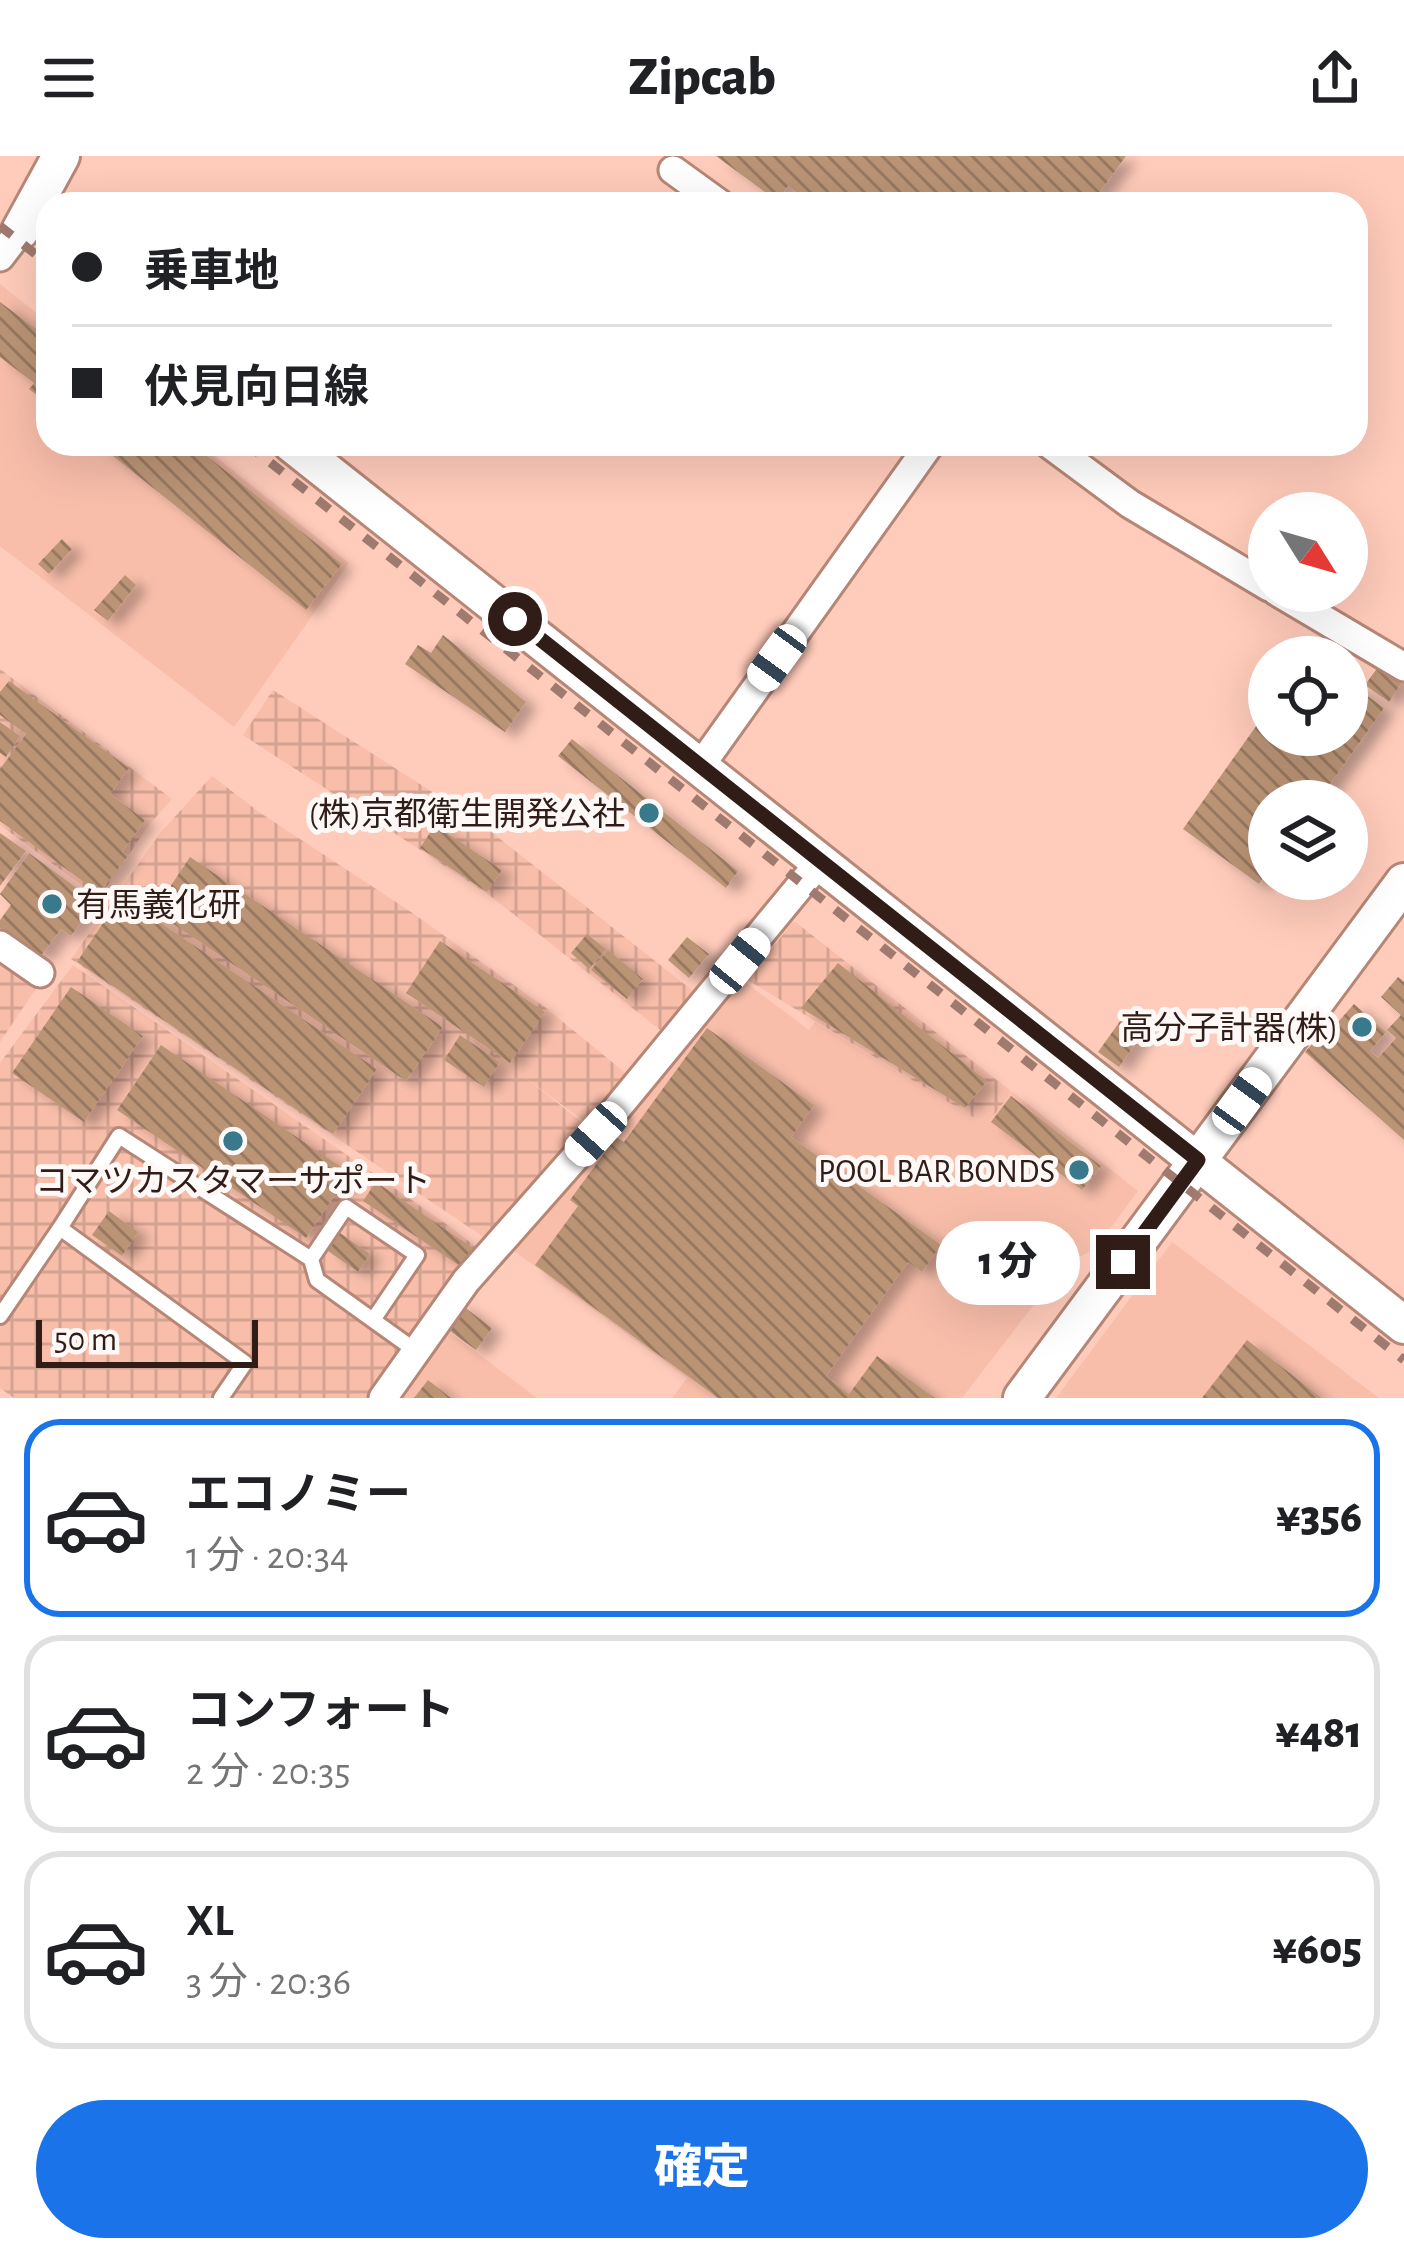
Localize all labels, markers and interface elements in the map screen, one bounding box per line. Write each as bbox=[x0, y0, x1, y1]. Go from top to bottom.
icon: menu bbox=[36, 45, 102, 111]
icon: share bbox=[1302, 45, 1368, 111]
text: Zipcab bbox=[628, 51, 776, 105]
text: 乗車地 bbox=[144, 250, 279, 295]
text: 伏見向日線 bbox=[144, 366, 369, 411]
north arrow bbox=[1248, 492, 1368, 612]
map controls bbox=[1248, 492, 1368, 900]
route start bbox=[488, 592, 542, 646]
car bbox=[741, 618, 813, 698]
button: locate bbox=[1248, 636, 1368, 756]
button: layers bbox=[1248, 780, 1368, 900]
place label: (株)京都衛生開発公社 bbox=[308, 797, 625, 832]
marker: (株)京都衛生開発公社 bbox=[636, 800, 662, 826]
place label: 有馬義化研 bbox=[76, 888, 241, 923]
marker: 有馬義化研 bbox=[39, 891, 65, 917]
car bbox=[703, 922, 777, 1000]
place label: 高分子計器(株) bbox=[1120, 1011, 1338, 1046]
marker: 高分子計器(株) bbox=[1349, 1014, 1375, 1040]
car bbox=[1206, 1061, 1278, 1141]
car bbox=[559, 1095, 633, 1173]
marker: コマツカスタマーサポート bbox=[220, 1128, 246, 1154]
place label: POOL BAR BONDS bbox=[818, 1156, 1055, 1189]
marker: POOL BAR BONDS bbox=[1066, 1157, 1092, 1183]
place label: コマツカスタマーサポート bbox=[35, 1163, 431, 1199]
callout: 1 分 bbox=[937, 1220, 1081, 1304]
route end bbox=[1096, 1235, 1150, 1289]
text: 1 分 bbox=[978, 1243, 1038, 1282]
scale bar bbox=[36, 1314, 258, 1367]
text: 50 m bbox=[54, 1324, 117, 1357]
icon: car bbox=[42, 1464, 150, 1572]
text: エコノミー bbox=[186, 1473, 411, 1518]
text: ¥356 bbox=[1276, 1495, 1362, 1540]
text: 1 分 · 20:34 bbox=[186, 1537, 349, 1576]
icon: car bbox=[42, 1680, 150, 1788]
text: コンフォート bbox=[186, 1689, 455, 1734]
text: ¥481 bbox=[1275, 1711, 1362, 1756]
text: 2 分 · 20:35 bbox=[186, 1753, 351, 1792]
icon: car bbox=[42, 1896, 150, 2004]
text: XL bbox=[186, 1899, 234, 1944]
text: ¥605 bbox=[1272, 1927, 1362, 1972]
text: 3 分 · 20:36 bbox=[186, 1963, 351, 2002]
button: 確定 bbox=[36, 2100, 1368, 2238]

